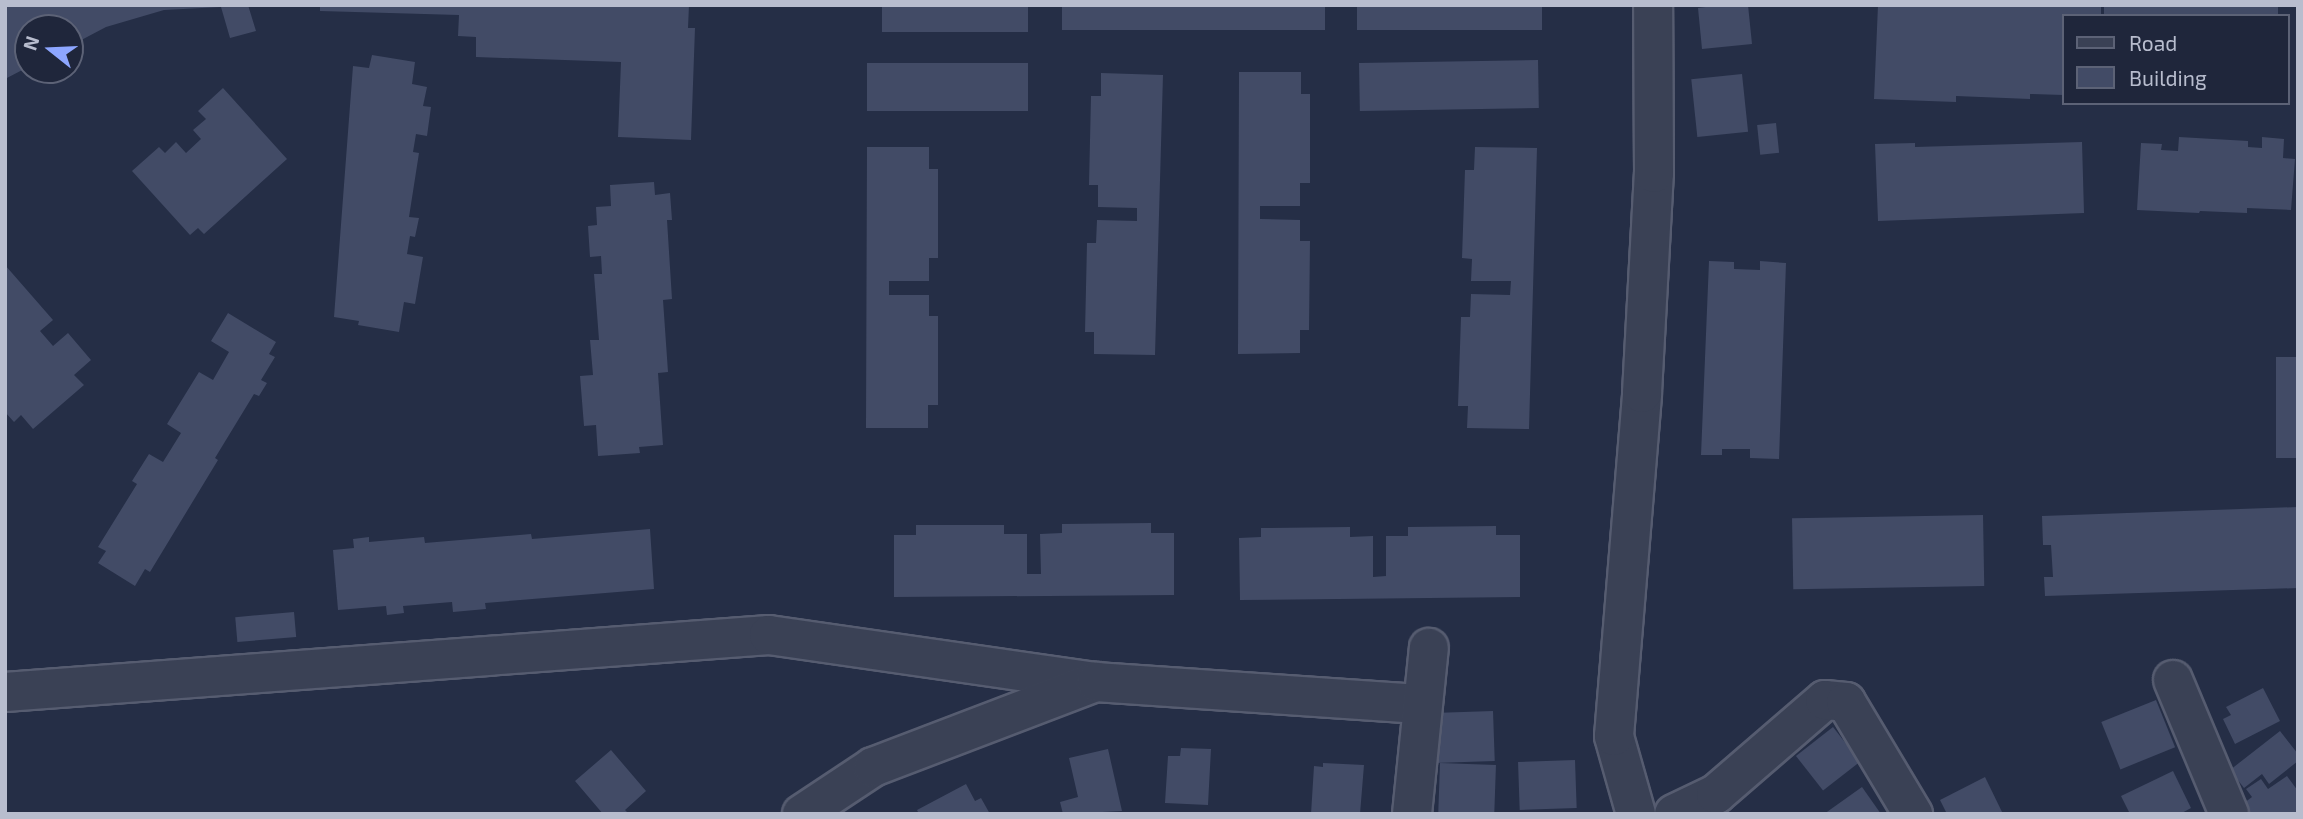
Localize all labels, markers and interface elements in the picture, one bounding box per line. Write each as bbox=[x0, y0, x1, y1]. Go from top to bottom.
north arrow bbox=[14, 14, 84, 84]
legend bbox=[2062, 14, 2289, 105]
text: Road bbox=[2129, 30, 2177, 55]
text: N bbox=[17, 33, 44, 53]
text: Building bbox=[2129, 65, 2207, 90]

